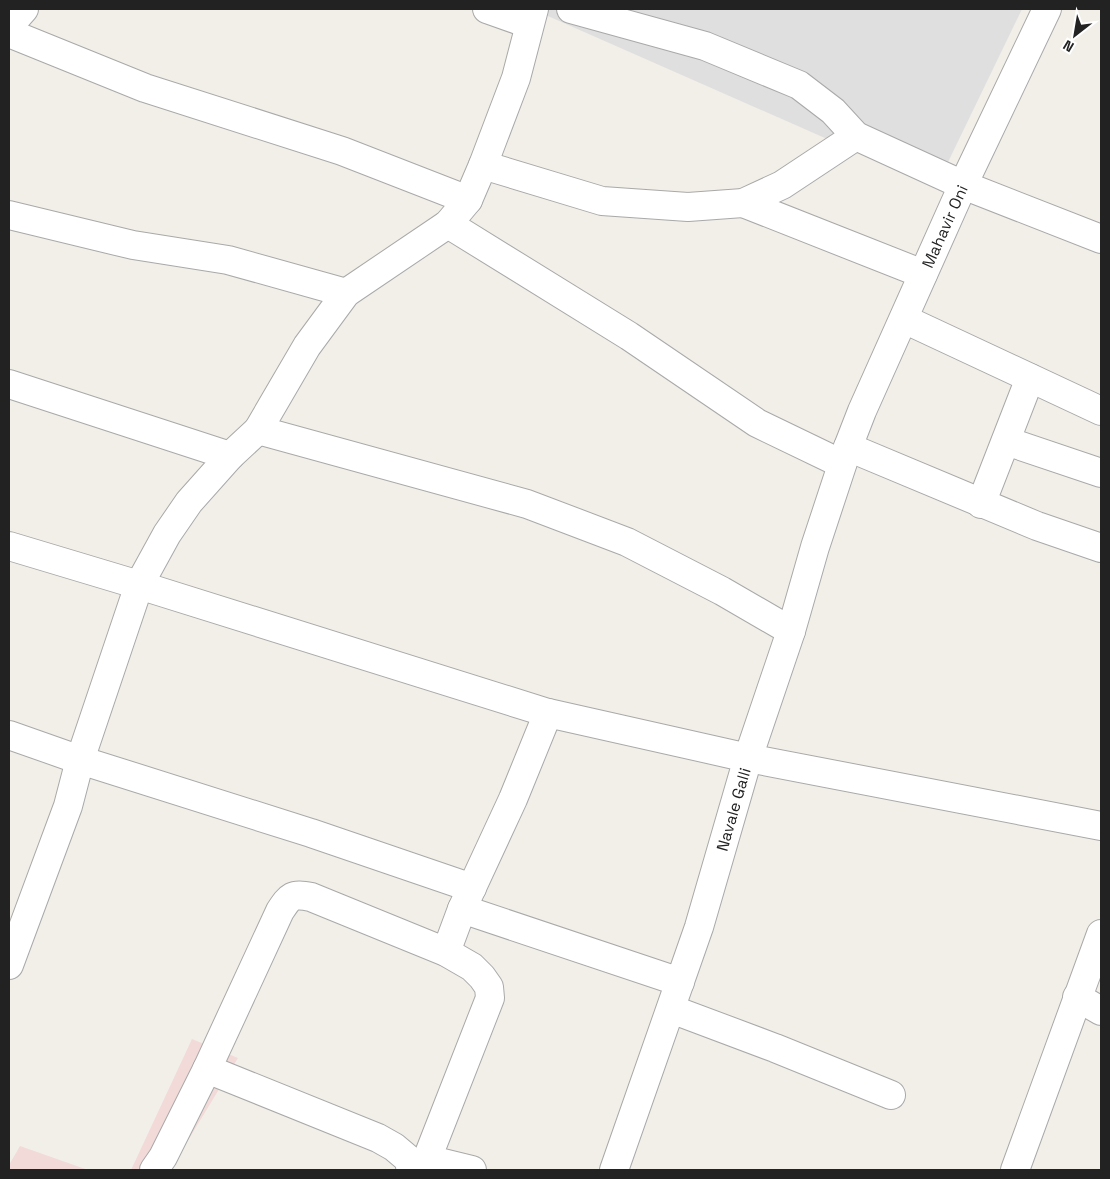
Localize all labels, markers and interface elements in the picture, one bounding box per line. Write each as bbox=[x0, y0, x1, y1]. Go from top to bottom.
north arrow bbox=[1050, 10, 1100, 60]
text: N bbox=[1060, 36, 1077, 56]
street label: Mahavir Oni bbox=[917, 182, 973, 271]
street label: Navale Galli bbox=[712, 765, 756, 854]

